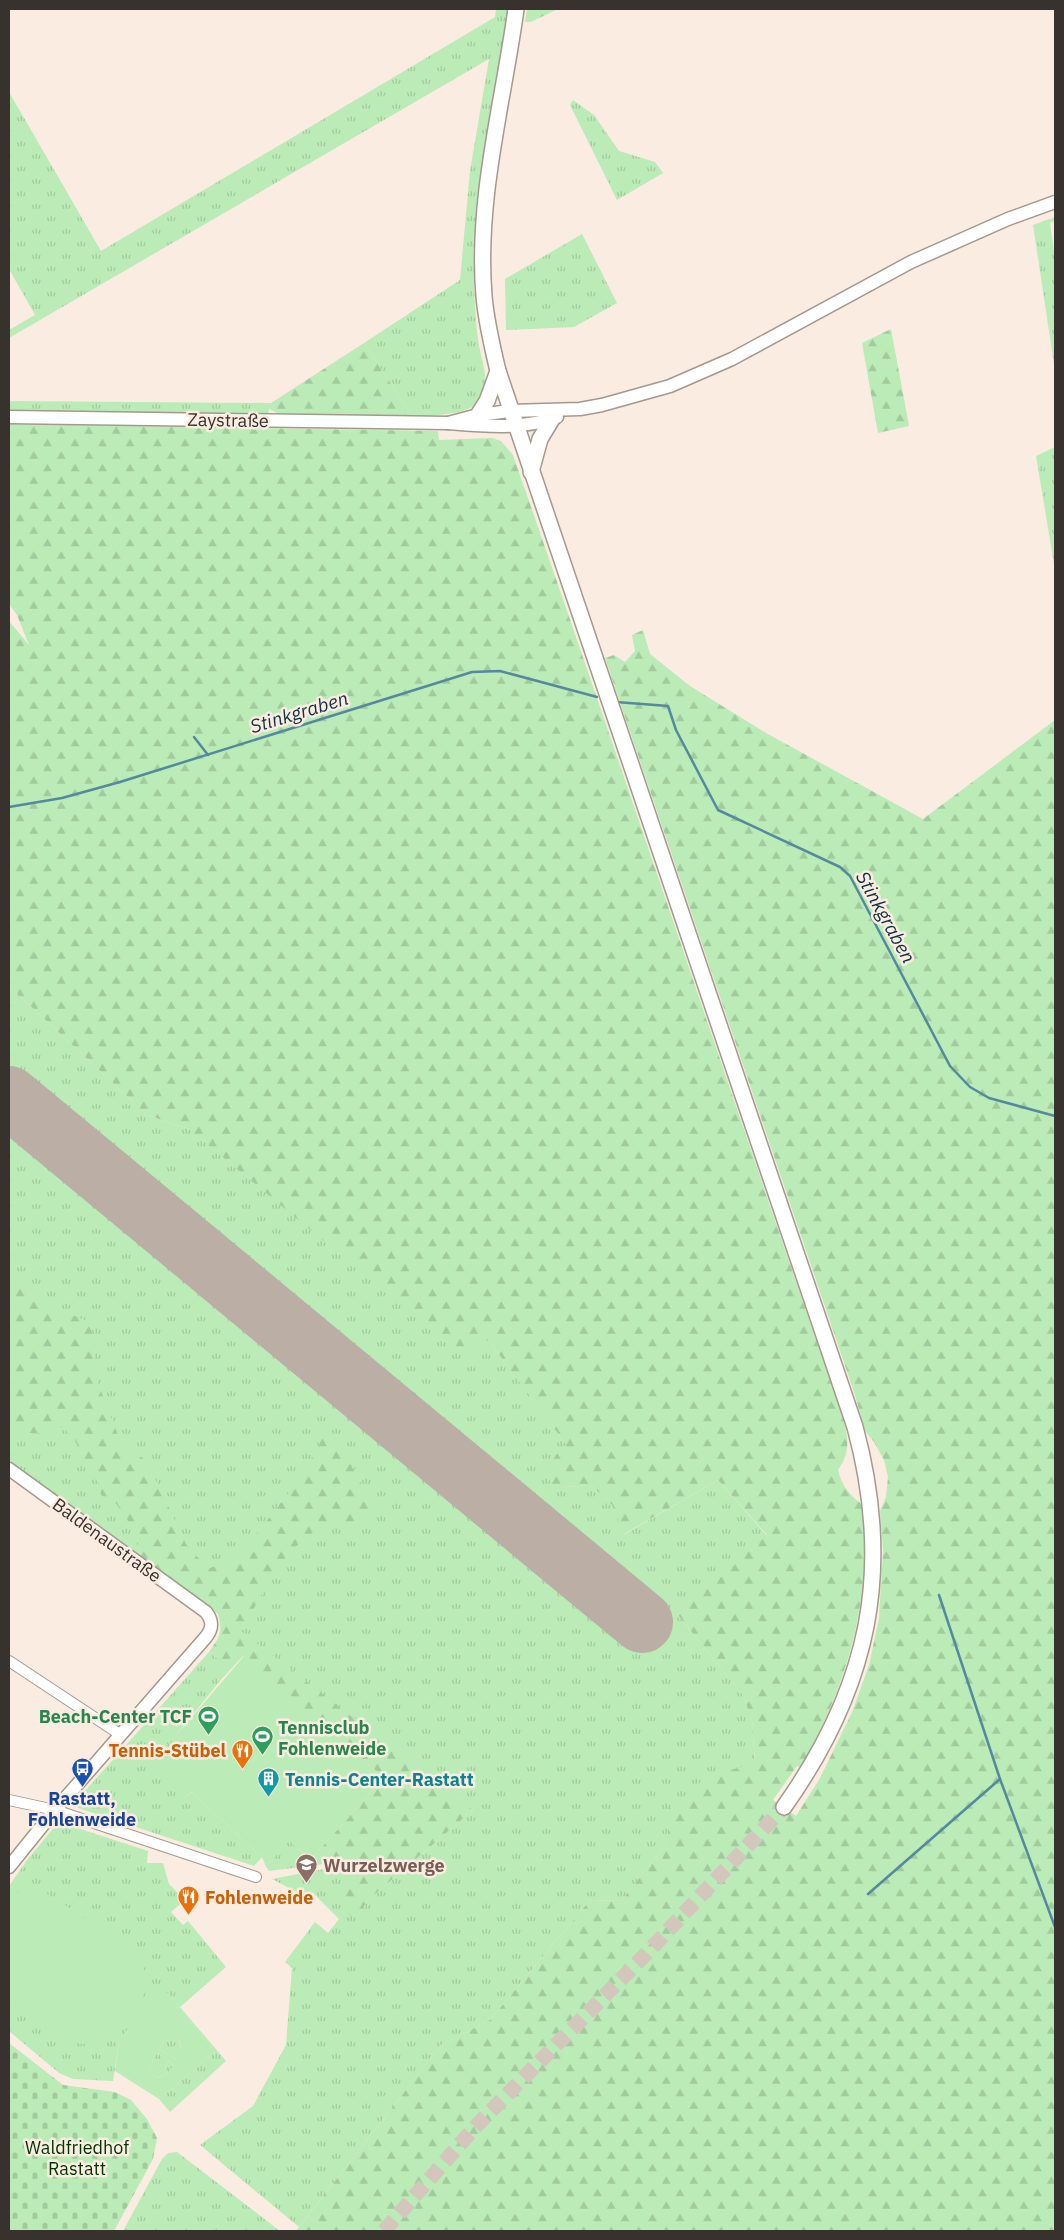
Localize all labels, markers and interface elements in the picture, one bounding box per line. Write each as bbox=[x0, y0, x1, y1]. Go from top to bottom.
street label: Zaystraße bbox=[187, 408, 269, 432]
water label: Stinkgraben bbox=[247, 686, 351, 738]
water label: Stinkgraben bbox=[851, 867, 921, 967]
street label: Baldenaustraße bbox=[48, 1493, 166, 1587]
sports icon: Beach-Center TCF bbox=[196, 1704, 220, 1735]
place label: Beach-Center TCF bbox=[39, 1705, 192, 1728]
place label: Tennisclub Fohlenweide bbox=[278, 1716, 386, 1760]
sports icon: Tennisclub Fohlenweide bbox=[250, 1725, 274, 1756]
restaurant icon: Tennis-Stübel bbox=[230, 1738, 254, 1769]
place label: Tennis-Stübel bbox=[109, 1739, 227, 1762]
bus stop icon: Rastatt, Fohlenweide bbox=[70, 1756, 94, 1787]
building icon: Tennis-Center-Rastatt bbox=[257, 1767, 281, 1798]
place label: Tennis-Center-Rastatt bbox=[285, 1768, 474, 1791]
place label: Rastatt, Fohlenweide bbox=[28, 1787, 136, 1831]
school or university icon: Wurzelzwerge bbox=[295, 1853, 319, 1884]
place label: Wurzelzwerge bbox=[323, 1854, 445, 1877]
restaurant icon: Fohlenweide bbox=[177, 1885, 201, 1916]
place label: Fohlenweide bbox=[205, 1886, 313, 1909]
park label: Waldfriedhof Rastatt bbox=[25, 2136, 129, 2180]

